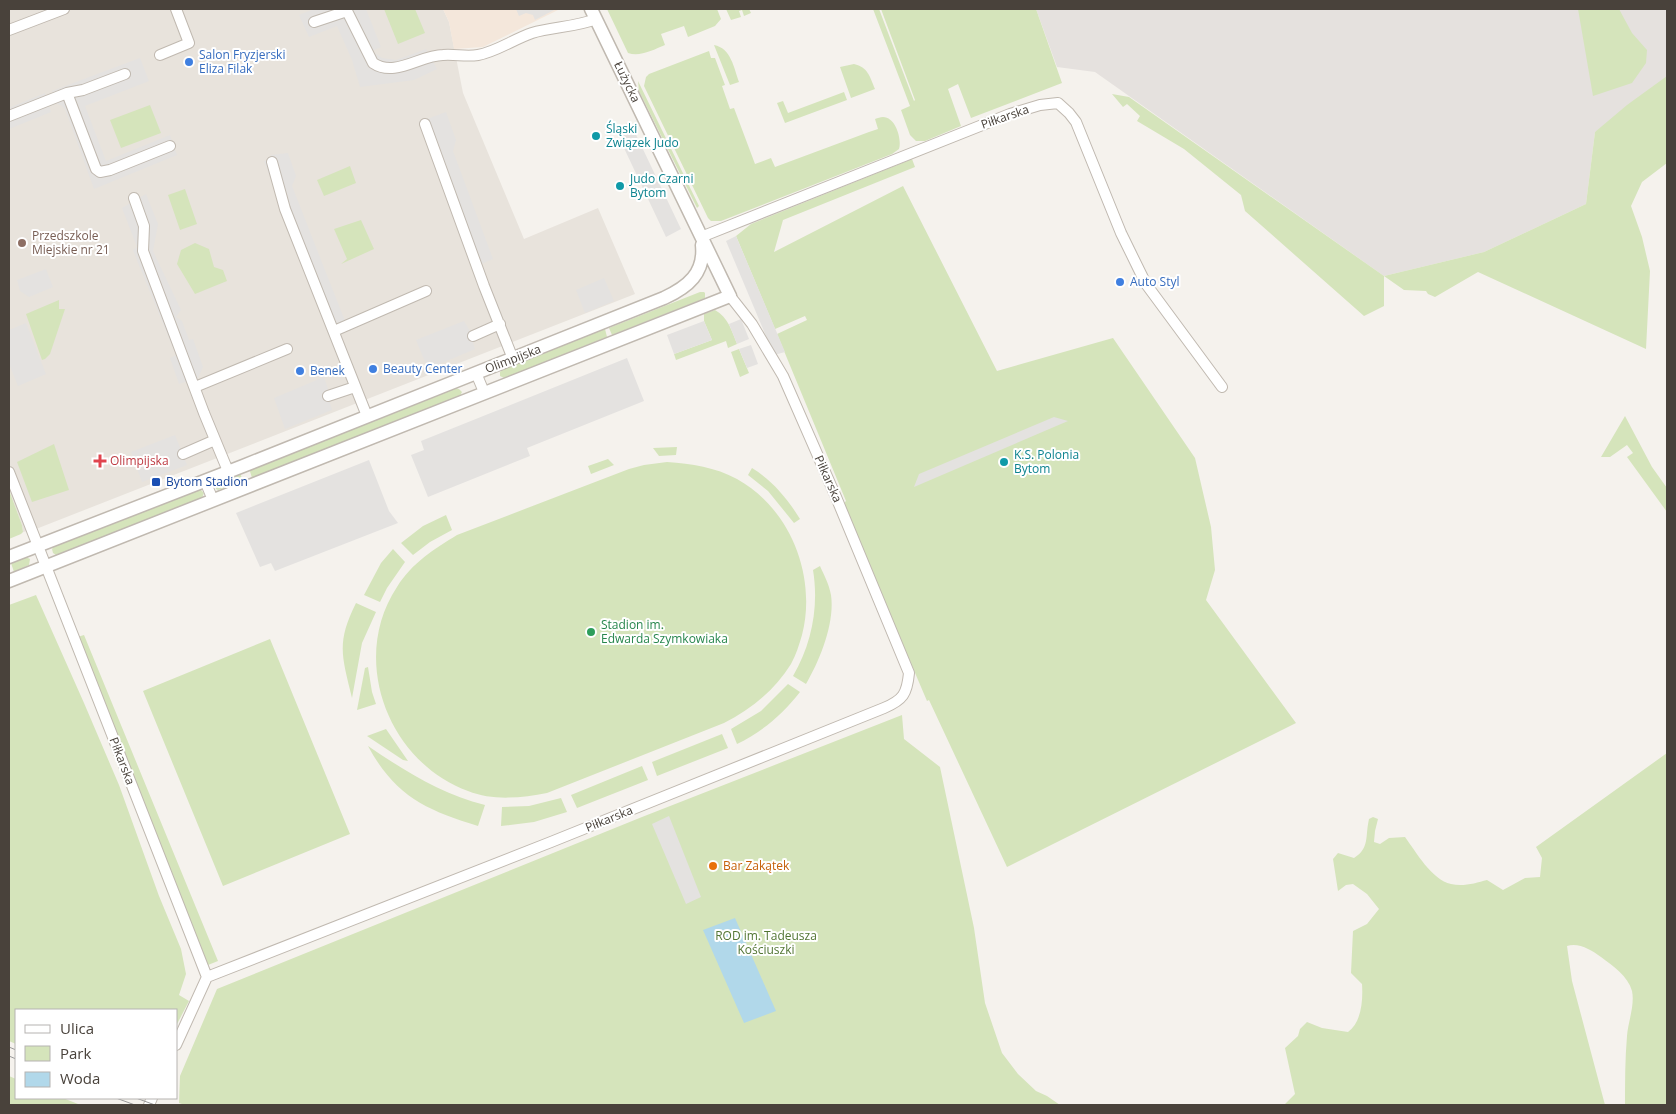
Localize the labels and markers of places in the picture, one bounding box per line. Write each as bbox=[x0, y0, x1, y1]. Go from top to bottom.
place label: Salon Fryzjerski Eliza Filak bbox=[199, 46, 285, 77]
marker: Salon Fryzjerski Eliza Filak bbox=[183, 56, 195, 68]
place label: Śląski Związek Judo bbox=[606, 120, 679, 151]
marker: Śląski Związek Judo bbox=[590, 130, 602, 142]
place label: Judo Czarni Bytom bbox=[629, 170, 693, 201]
marker: Judo Czarni Bytom bbox=[614, 180, 626, 192]
place label: Przedszkole Miejskie nr 21 bbox=[32, 227, 110, 258]
marker: Przedszkole Miejskie nr 21 bbox=[16, 237, 28, 249]
place label: Auto Styl bbox=[1130, 273, 1179, 290]
marker: Auto Styl bbox=[1114, 276, 1126, 288]
place label: Beauty Center bbox=[383, 360, 463, 377]
place label: Benek bbox=[310, 362, 346, 379]
marker: Beauty Center bbox=[367, 363, 379, 375]
marker: Benek bbox=[294, 365, 306, 377]
place label: K.S. Polonia Bytom bbox=[1014, 446, 1079, 477]
place label: Olimpijska bbox=[110, 452, 169, 469]
marker: Olimpijska bbox=[94, 455, 106, 467]
marker: K.S. Polonia Bytom bbox=[998, 456, 1010, 468]
place label: Bytom Stadion bbox=[166, 473, 248, 490]
marker: Bytom Stadion bbox=[150, 476, 162, 488]
place label: Stadion im. Edwarda Szymkowiaka bbox=[601, 616, 728, 647]
marker: Stadion im. Edwarda Szymkowiaka bbox=[585, 626, 597, 638]
place label: Bar Zakątek bbox=[723, 857, 790, 874]
marker: Bar Zakątek bbox=[707, 860, 719, 872]

